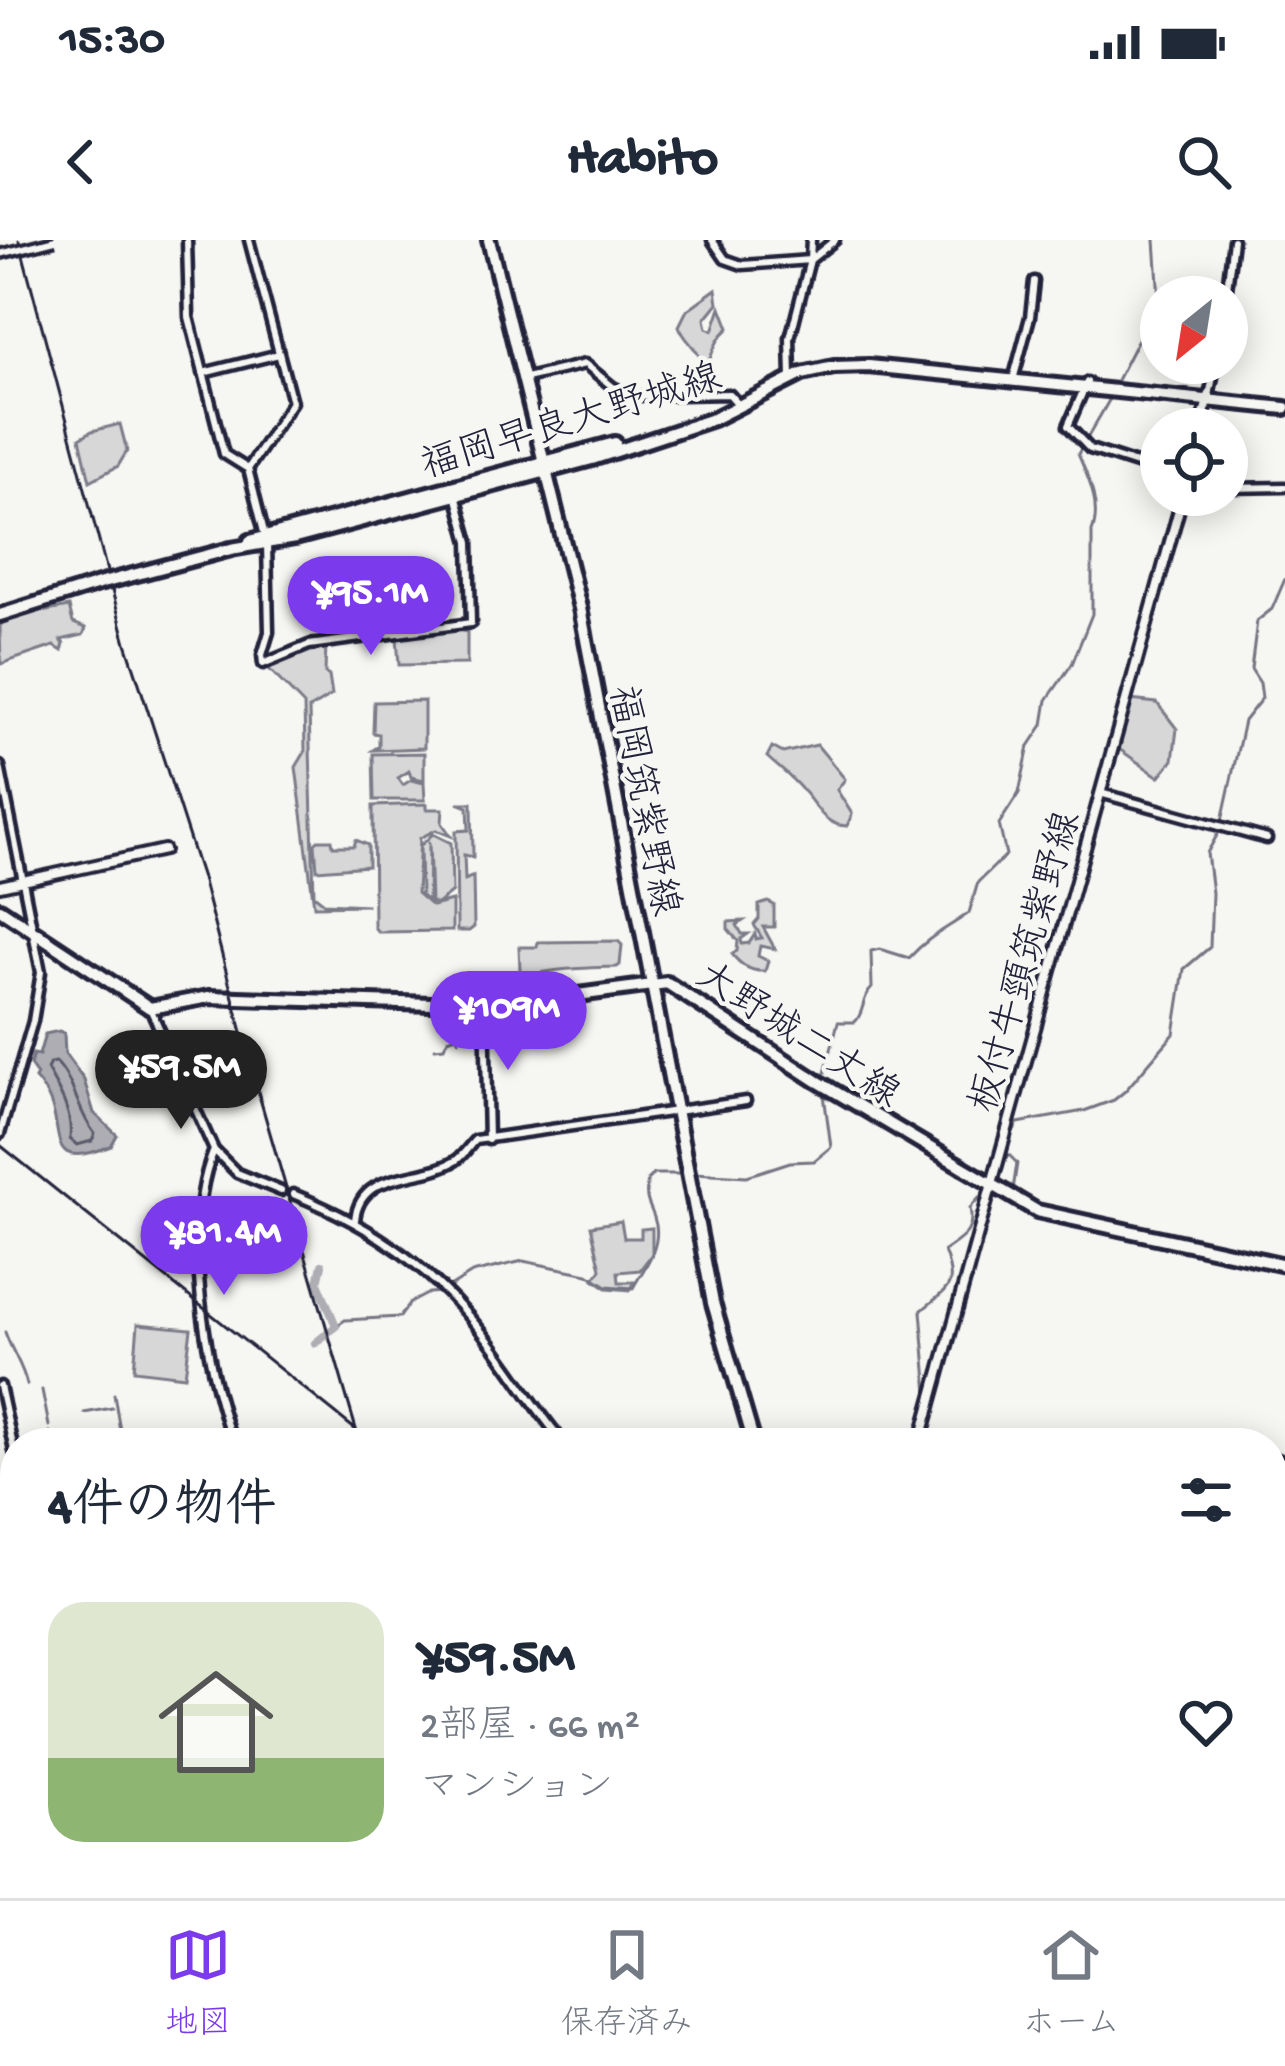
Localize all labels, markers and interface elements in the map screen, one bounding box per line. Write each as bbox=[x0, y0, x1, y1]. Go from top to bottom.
text: 15:30 bbox=[60, 16, 165, 69]
icon: back bbox=[48, 129, 114, 195]
icon: search bbox=[1171, 129, 1237, 195]
text: Habito bbox=[567, 130, 718, 194]
north arrow bbox=[1140, 276, 1248, 384]
map controls bbox=[1140, 276, 1248, 516]
street label: 福岡早良大野城線 bbox=[416, 355, 728, 492]
button: locate bbox=[1140, 408, 1248, 516]
pin: ¥95.1M bbox=[273, 556, 469, 658]
text: ¥95.1M bbox=[314, 572, 428, 618]
street label: 福岡筑紫野線 bbox=[595, 682, 687, 921]
street label: 板付牛頸筑紫野線 bbox=[962, 806, 1094, 1119]
street label: 大野城二丈線 bbox=[686, 953, 908, 1121]
pin: ¥109M bbox=[424, 971, 592, 1073]
text: ¥109M bbox=[457, 987, 559, 1033]
pin: ¥59.5M bbox=[83, 1030, 279, 1132]
text: ¥59.5M bbox=[122, 1046, 240, 1092]
pin: ¥81.4M bbox=[126, 1196, 322, 1298]
text: ¥81.4M bbox=[168, 1212, 280, 1258]
icon: filters bbox=[1173, 1467, 1239, 1533]
text: 4件の物件 bbox=[48, 1480, 276, 1540]
text: ¥59.5M bbox=[420, 1631, 574, 1691]
icon: home bbox=[144, 1650, 288, 1794]
icon: heart bbox=[1173, 1689, 1239, 1755]
text: 2部屋 · 66 m² bbox=[420, 1706, 640, 1752]
text: マンション bbox=[420, 1767, 613, 1813]
tab: 地図 bbox=[165, 1922, 231, 2045]
tab: 保存済み bbox=[561, 1922, 693, 2045]
tab: ホーム bbox=[1022, 1922, 1120, 2045]

